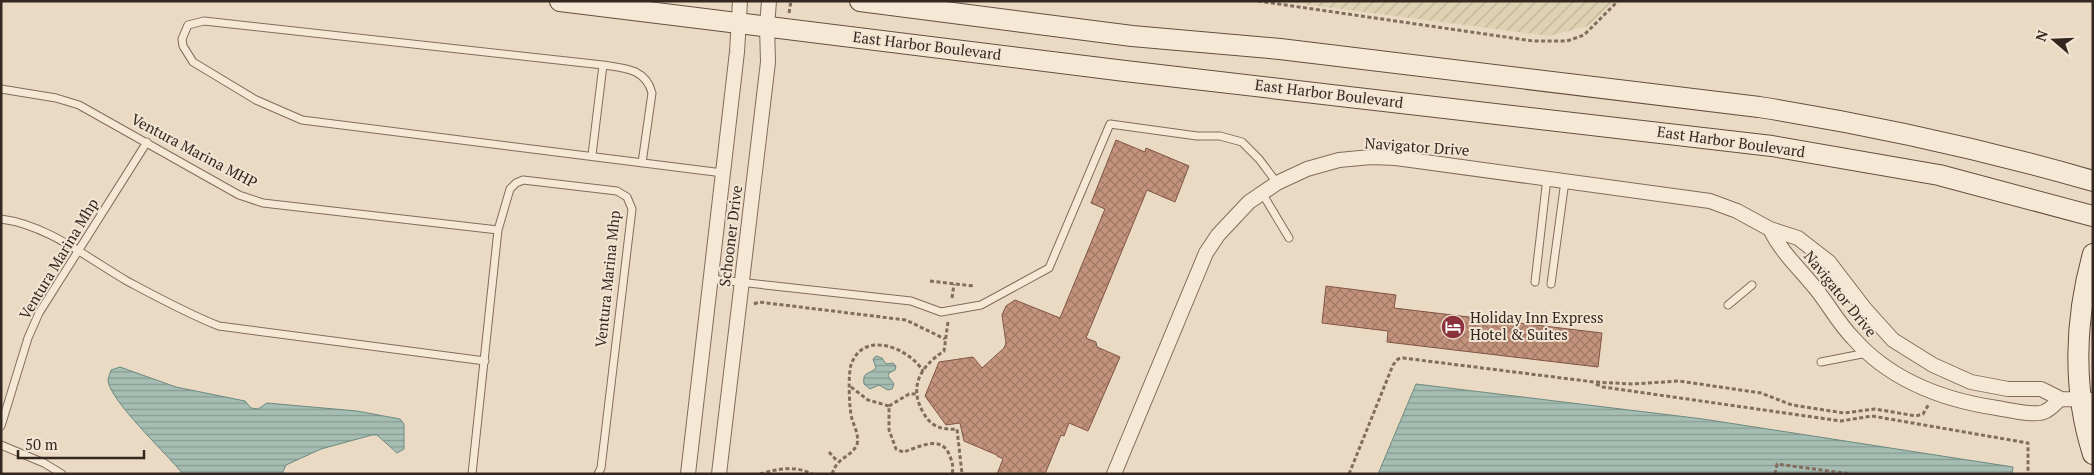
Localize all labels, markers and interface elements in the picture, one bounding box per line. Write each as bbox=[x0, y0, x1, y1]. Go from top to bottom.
north arrow bbox=[2029, 15, 2079, 65]
street label: East Harbor Boulevard bbox=[852, 26, 1002, 64]
text: N bbox=[2031, 27, 2052, 44]
street label: East Harbor Boulevard bbox=[1254, 74, 1404, 112]
street label: Ventura Marina MHP bbox=[128, 108, 261, 192]
street label: East Harbor Boulevard bbox=[1656, 121, 1806, 161]
street label: Navigator Drive bbox=[1364, 132, 1470, 160]
street label: Schooner Drive bbox=[714, 184, 746, 288]
street label: Ventura Marina Mhp bbox=[14, 194, 102, 323]
street label: Ventura Marina Mhp bbox=[590, 209, 624, 348]
street label: Navigator Drive bbox=[1800, 246, 1882, 341]
place label: Holiday Inn Express Hotel & Suites bbox=[1470, 307, 1603, 344]
hotel icon: Holiday Inn Express Hotel & Suites bbox=[1440, 314, 1466, 340]
scale bar bbox=[18, 428, 144, 460]
text: 50 m bbox=[25, 434, 58, 454]

